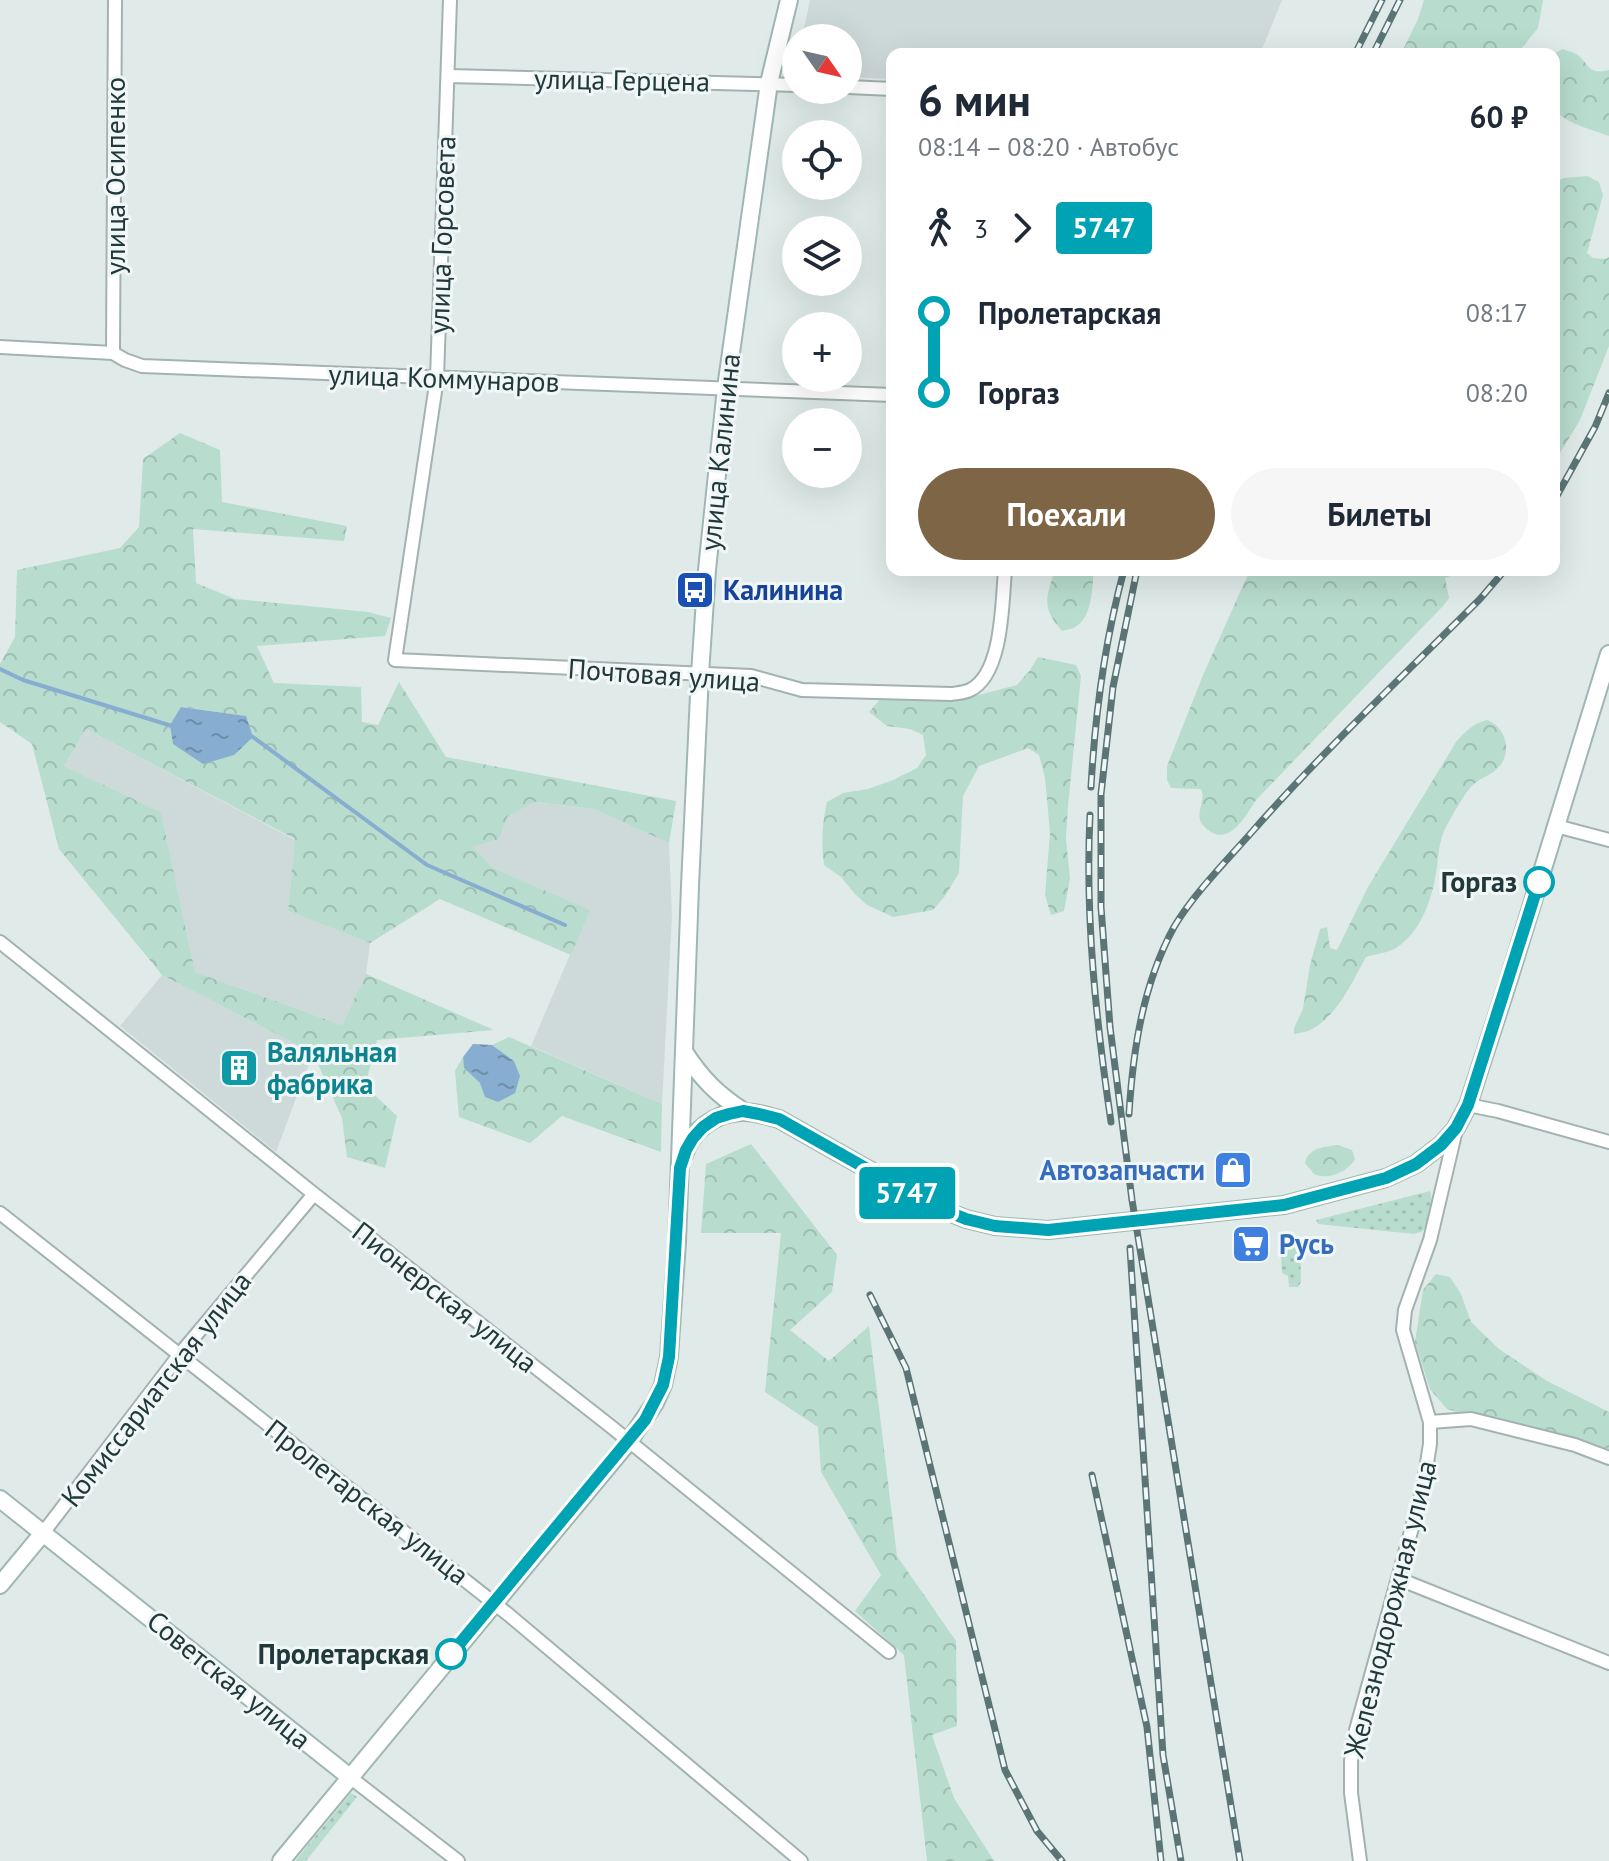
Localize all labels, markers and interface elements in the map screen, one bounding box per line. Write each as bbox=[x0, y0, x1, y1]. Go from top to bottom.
north arrow bbox=[782, 24, 862, 104]
map controls bbox=[782, 24, 862, 488]
street label: улица Герцена bbox=[534, 59, 710, 100]
text: 6 мин bbox=[918, 71, 1031, 128]
street label: улица Осипенко bbox=[96, 77, 133, 275]
text: 60 ₽ bbox=[1469, 97, 1528, 136]
button: locate bbox=[782, 120, 862, 200]
text: 08:14 – 08:20 · Автобус bbox=[918, 130, 1179, 163]
street label: улица Горсовета bbox=[420, 135, 463, 335]
icon: walk bbox=[918, 206, 962, 250]
icon: forward bbox=[1000, 206, 1044, 250]
text: 5747 bbox=[1072, 209, 1136, 246]
text: 3 bbox=[974, 212, 988, 245]
button: layers bbox=[782, 216, 862, 296]
text: Пролетарская bbox=[978, 293, 1161, 332]
text: 08:17 bbox=[1466, 296, 1528, 329]
button: + bbox=[782, 312, 862, 392]
street label: улица Калинина bbox=[691, 351, 748, 553]
street label: улица Коммунаров bbox=[328, 355, 560, 400]
text: Горгаз bbox=[978, 373, 1060, 412]
text: 08:20 bbox=[1466, 376, 1528, 409]
button: − bbox=[782, 408, 862, 488]
button: Поехали bbox=[918, 468, 1215, 560]
button: Билеты bbox=[1231, 468, 1528, 560]
bus stop icon: Калинина bbox=[674, 569, 716, 611]
place label: Калинина bbox=[723, 571, 843, 608]
street label: Почтовая улица bbox=[567, 649, 761, 700]
place label: Горгаз bbox=[1441, 863, 1517, 900]
marker: Горгаз bbox=[1524, 867, 1554, 897]
place label: Валяльная фабрика bbox=[267, 1033, 397, 1102]
building icon: Валяльная фабрика bbox=[218, 1047, 260, 1089]
shop icon: Автозапчасти bbox=[1212, 1149, 1254, 1191]
place label: Автозапчасти bbox=[1040, 1151, 1205, 1188]
line badge: 5747 bbox=[851, 1167, 963, 1219]
text: 5747 bbox=[875, 1174, 939, 1211]
street label: Пионерская улица bbox=[345, 1213, 545, 1381]
supermarket icon: Русь bbox=[1230, 1223, 1272, 1265]
place label: Русь bbox=[1279, 1225, 1334, 1262]
street label: Комиссариатская улица bbox=[52, 1263, 259, 1514]
street label: Пролетарская улица bbox=[258, 1410, 477, 1593]
street label: Железнодорожная улица bbox=[1334, 1456, 1444, 1763]
street label: Советская улица bbox=[140, 1602, 319, 1757]
place label: Пролетарская bbox=[258, 1635, 429, 1672]
marker: Пролетарская bbox=[436, 1639, 466, 1669]

